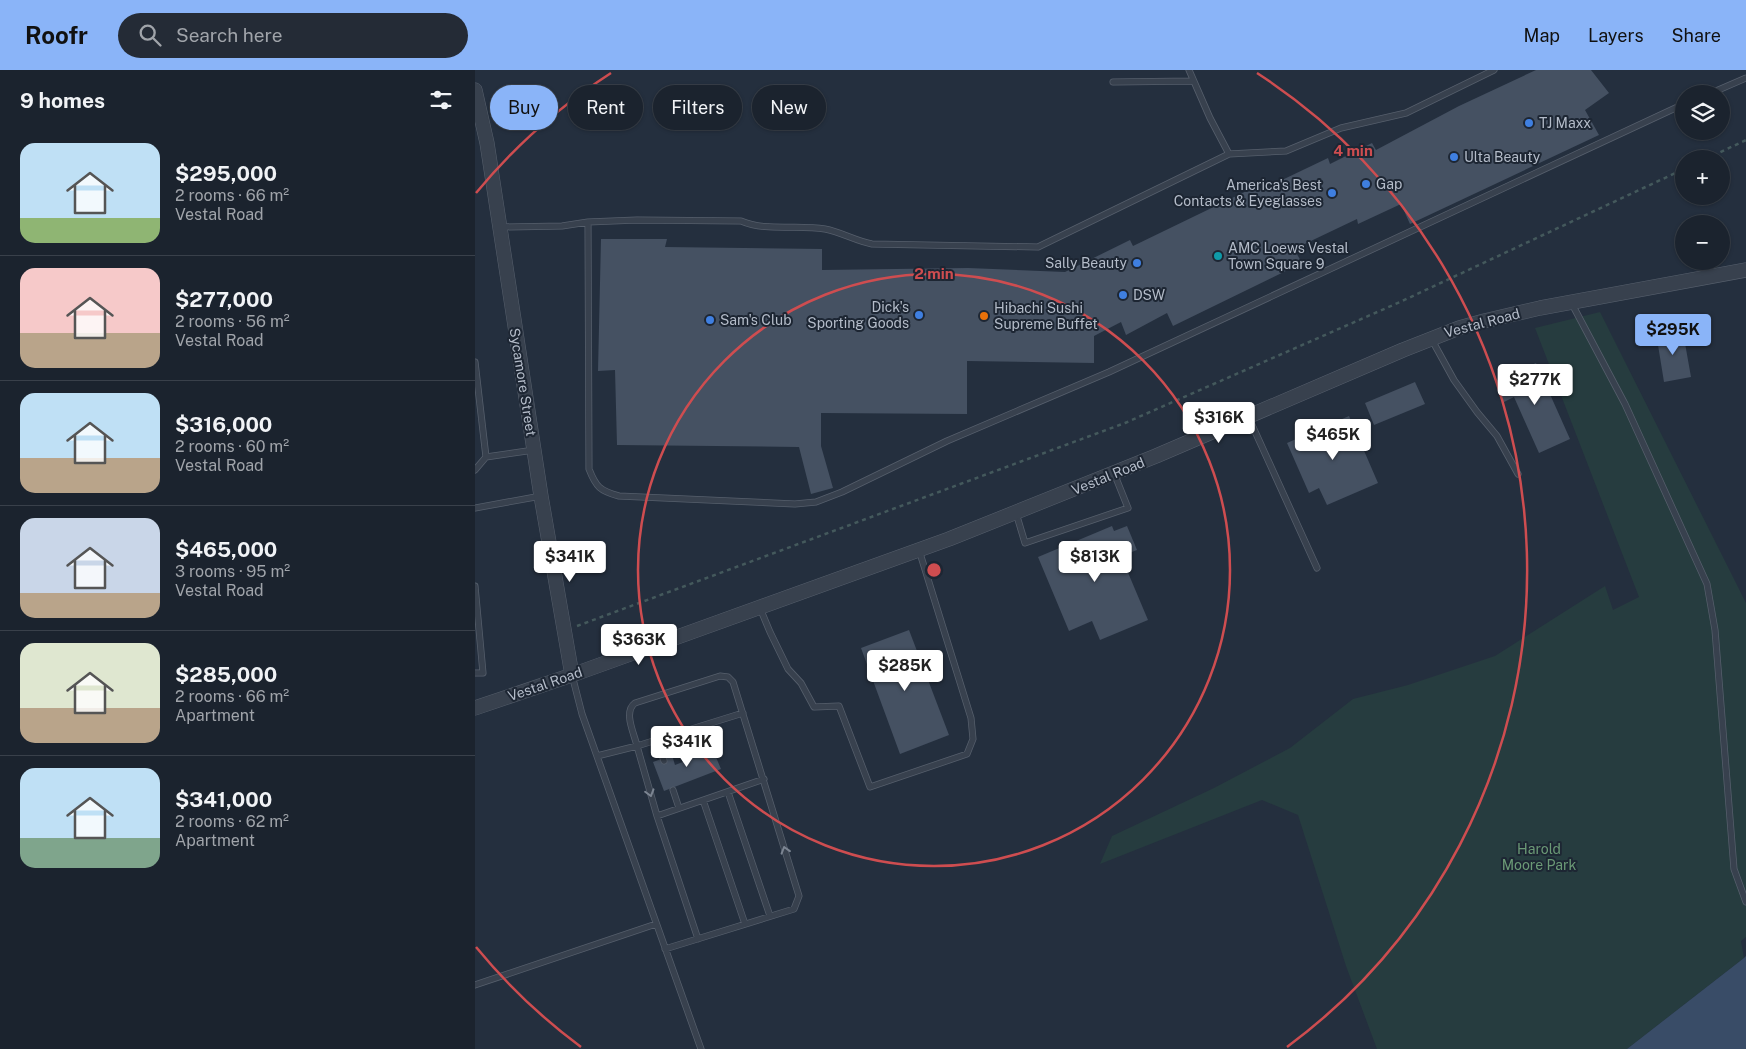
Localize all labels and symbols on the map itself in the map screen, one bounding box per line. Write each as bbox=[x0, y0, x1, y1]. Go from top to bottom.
place label: TJ Maxx bbox=[1539, 115, 1591, 131]
marker: TJ Maxx bbox=[1523, 117, 1535, 129]
text: 4 min bbox=[1333, 142, 1373, 159]
place label: Ulta Beauty bbox=[1464, 149, 1541, 165]
marker: Ulta Beauty bbox=[1448, 151, 1460, 163]
place label: Gap bbox=[1376, 176, 1402, 192]
place label: America's Best Contacts & Eyeglasses bbox=[1174, 177, 1322, 209]
marker: Gap bbox=[1360, 178, 1372, 190]
marker: America's Best Contacts & Eyeglasses bbox=[1326, 187, 1338, 199]
place label: AMC Loews Vestal Town Square 9 bbox=[1228, 240, 1349, 272]
marker: AMC Loews Vestal Town Square 9 bbox=[1212, 250, 1224, 262]
place label: Sally Beauty bbox=[1045, 255, 1127, 271]
marker: Sally Beauty bbox=[1131, 257, 1143, 269]
text: 2 min bbox=[914, 265, 954, 282]
place label: DSW bbox=[1133, 287, 1166, 303]
marker: DSW bbox=[1117, 289, 1129, 301]
place label: Dick's Sporting Goods bbox=[807, 299, 909, 331]
place label: Hibachi Sushi Supreme Buffet bbox=[994, 300, 1098, 332]
street label: Vestal Road bbox=[1442, 305, 1522, 341]
marker: Dick's Sporting Goods bbox=[913, 309, 925, 321]
marker: Hibachi Sushi Supreme Buffet bbox=[978, 310, 990, 322]
place label: Sam's Club bbox=[720, 312, 792, 328]
marker: Sam's Club bbox=[704, 314, 716, 326]
pin: $295K bbox=[1638, 314, 1708, 356]
street label: Sycamore Street bbox=[507, 327, 539, 437]
pin: $277K bbox=[1500, 364, 1570, 406]
pin: $316K bbox=[1184, 402, 1254, 444]
pin: $465K bbox=[1298, 418, 1368, 461]
street label: Vestal Road bbox=[1069, 454, 1147, 498]
pin: $341K bbox=[535, 540, 605, 583]
pin: $813K bbox=[1060, 540, 1130, 583]
centre of rings bbox=[925, 561, 943, 579]
pin: $363K bbox=[604, 624, 674, 666]
pin: $285K bbox=[870, 650, 940, 692]
street label: Vestal Road bbox=[506, 664, 584, 704]
pin: $341K bbox=[652, 726, 722, 768]
one-way arrow bbox=[645, 788, 655, 796]
park label: Harold Moore Park bbox=[1502, 841, 1576, 873]
one-way arrow bbox=[781, 846, 791, 854]

